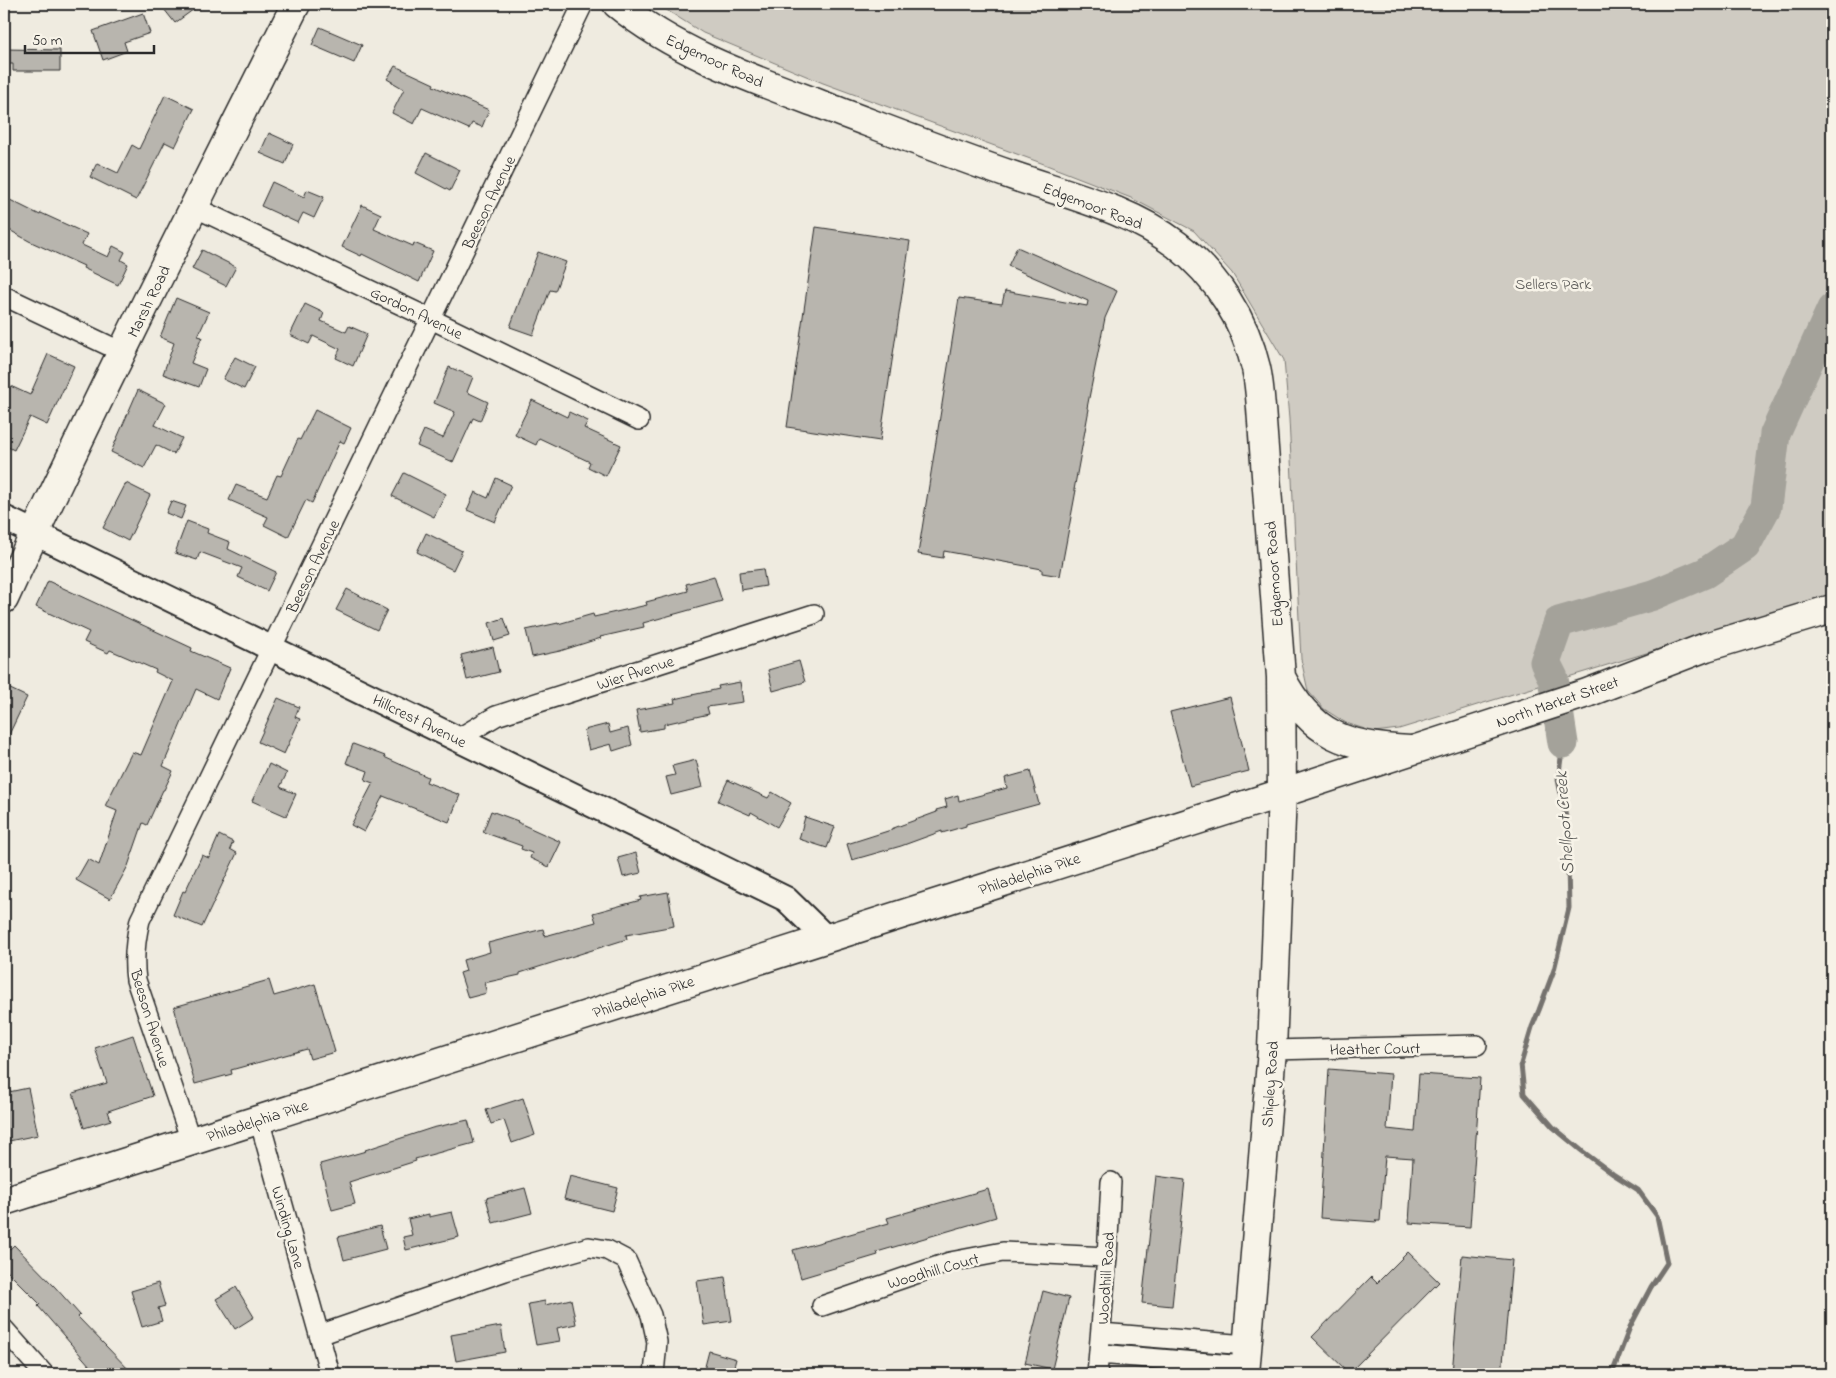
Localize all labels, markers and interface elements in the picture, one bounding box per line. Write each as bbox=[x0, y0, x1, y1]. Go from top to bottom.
scale bar bbox=[25, 22, 154, 54]
street label: Edgemoor Road bbox=[661, 29, 767, 95]
text: 50 m bbox=[32, 30, 63, 52]
street label: Beeson Avenue bbox=[456, 151, 523, 255]
street label: Edgemoor Road bbox=[1039, 177, 1146, 237]
street label: Marsh Road bbox=[122, 262, 178, 342]
park label: Sellers Park bbox=[1515, 273, 1592, 297]
street label: Gordon Avenue bbox=[366, 281, 467, 347]
street label: Beeson Avenue bbox=[280, 515, 347, 619]
street label: Edgemoor Road bbox=[1259, 520, 1291, 628]
street label: Wier Avenue bbox=[594, 650, 678, 698]
street label: North Market Street bbox=[1493, 670, 1623, 735]
street label: Hillcrest Avenue bbox=[368, 689, 471, 755]
water label: Shellpot Creek bbox=[1549, 769, 1583, 875]
street label: Philadelphia Pike bbox=[976, 847, 1084, 903]
street label: Beeson Avenue bbox=[123, 966, 176, 1071]
street label: Philadelphia Pike bbox=[590, 970, 698, 1026]
street label: Heather Court bbox=[1329, 1037, 1421, 1063]
street label: Shipley Road bbox=[1256, 1040, 1286, 1128]
street label: Philadelphia Pike bbox=[204, 1094, 312, 1150]
street label: Winding Lane bbox=[264, 1184, 310, 1272]
street label: Woodhill Road bbox=[1092, 1231, 1122, 1325]
street label: Woodhill Court bbox=[885, 1247, 983, 1296]

